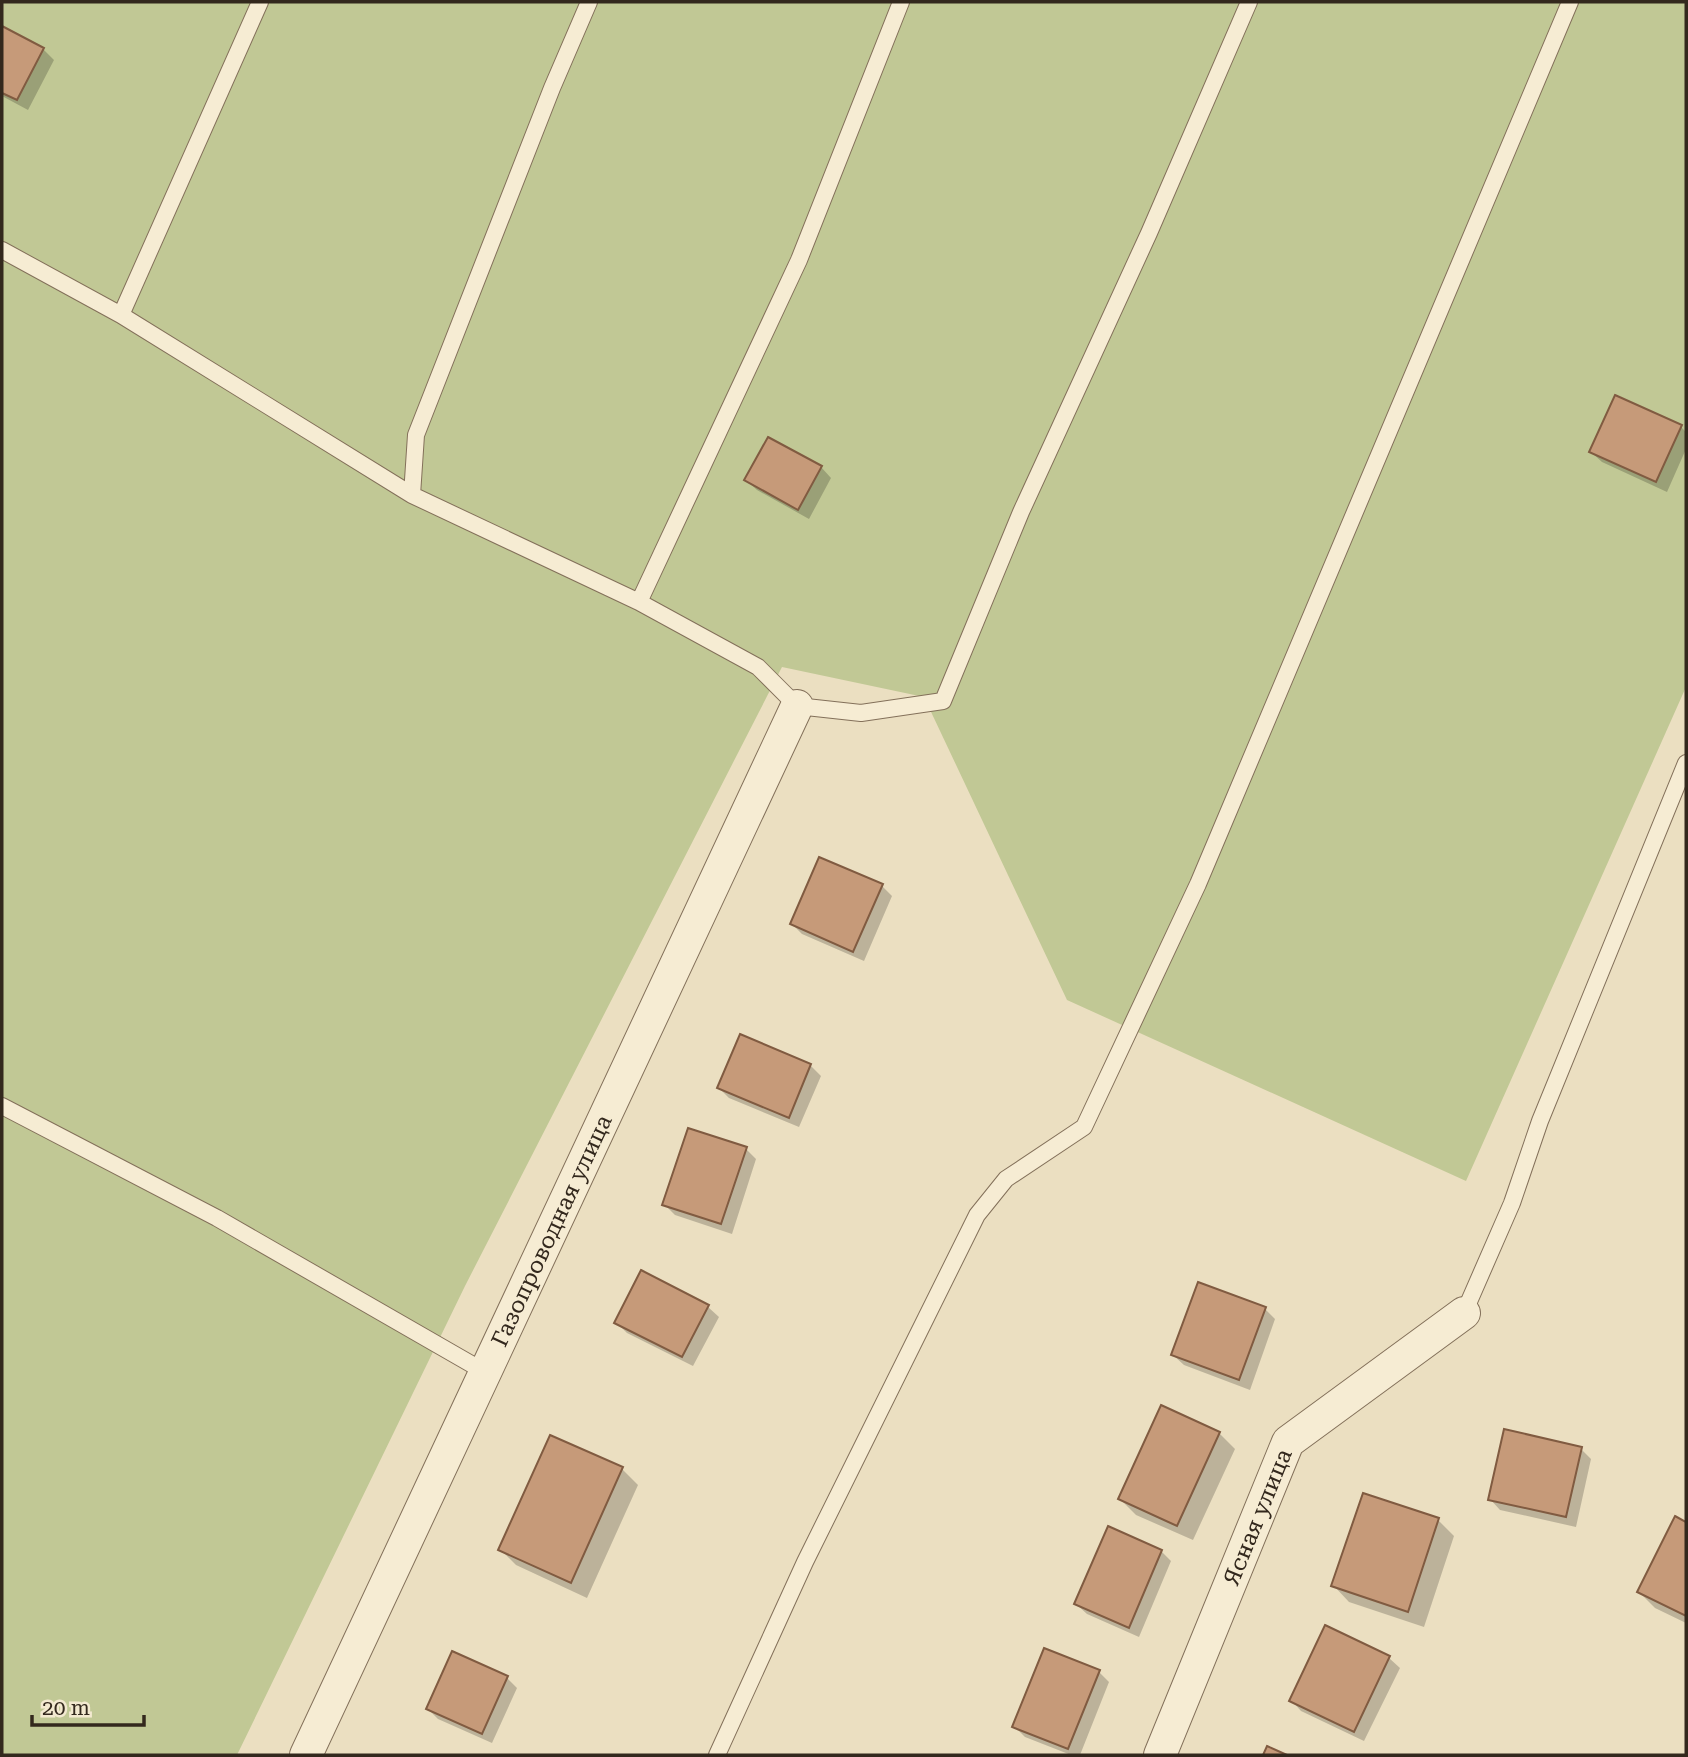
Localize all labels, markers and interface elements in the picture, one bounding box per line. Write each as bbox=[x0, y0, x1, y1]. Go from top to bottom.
street label: Газопроводная улица bbox=[486, 1110, 618, 1351]
street label: Ясная улица bbox=[1218, 1445, 1298, 1590]
scale bar bbox=[32, 1684, 144, 1728]
text: 20 m bbox=[42, 1696, 90, 1720]

